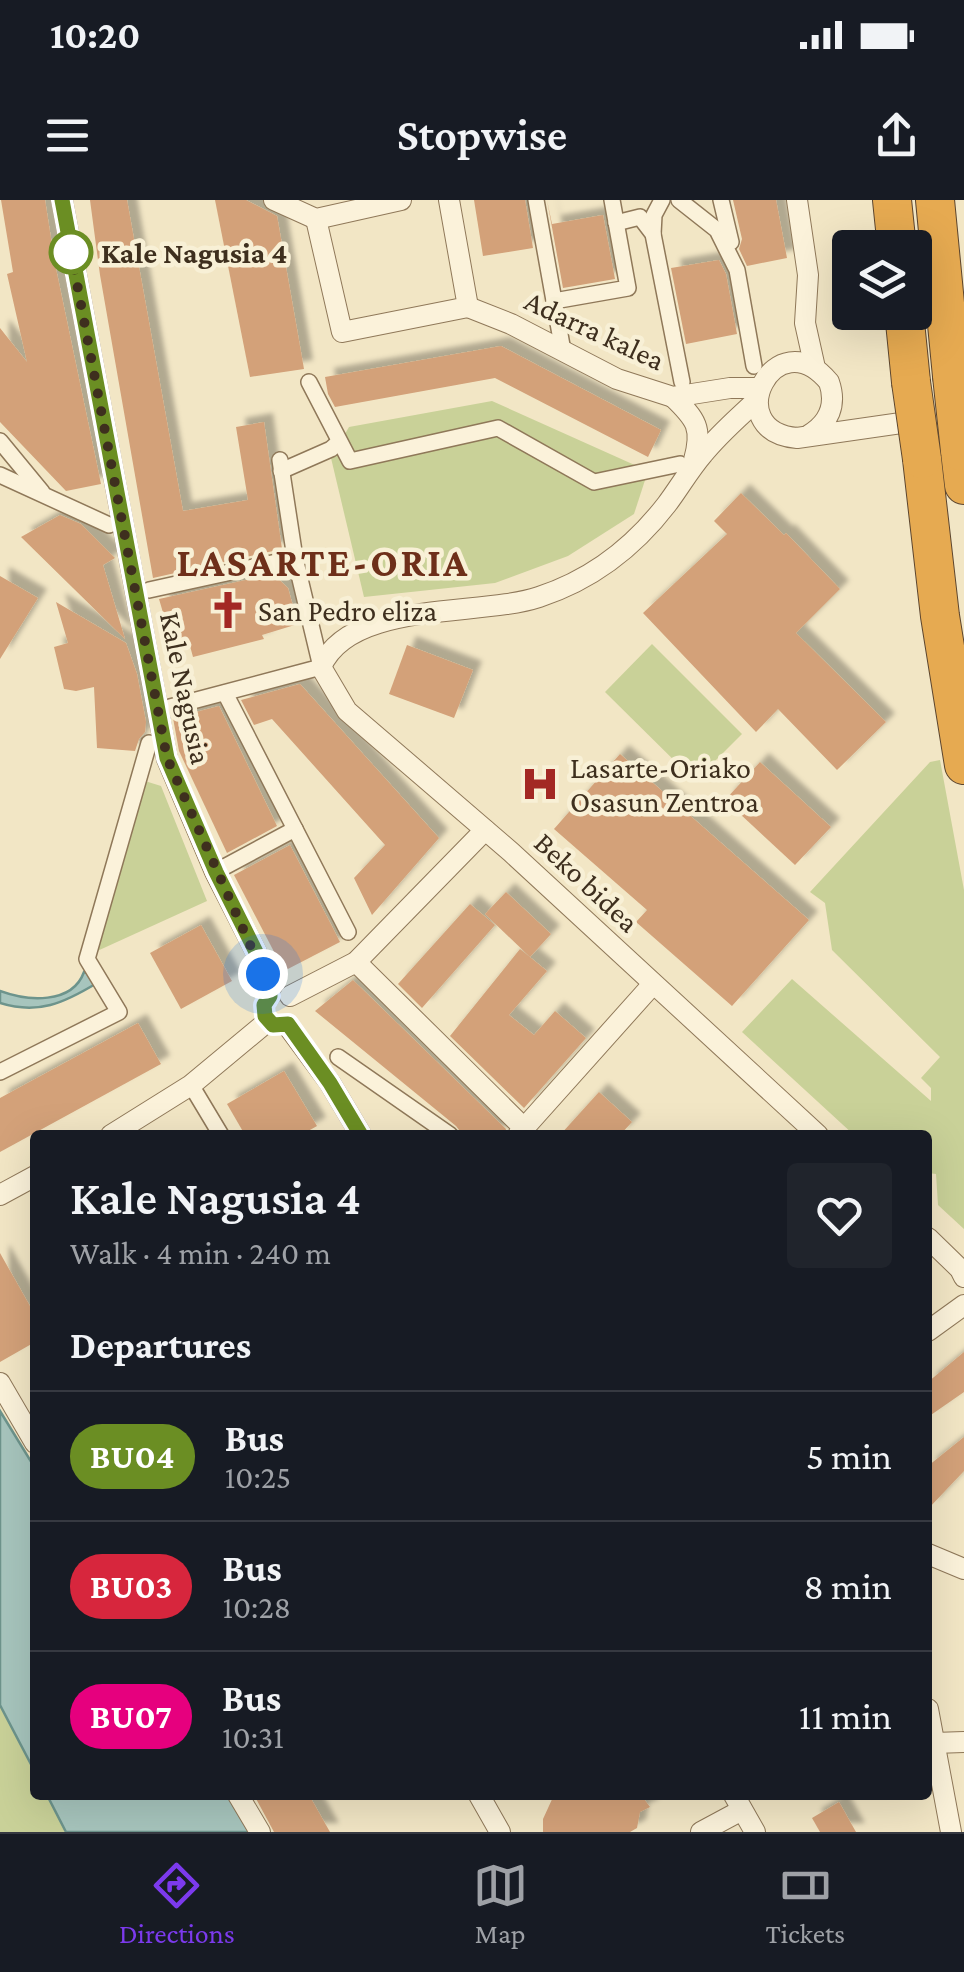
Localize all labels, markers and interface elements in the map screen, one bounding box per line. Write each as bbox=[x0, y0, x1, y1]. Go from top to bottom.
text: 10:20 bbox=[50, 14, 140, 56]
icon: menu bbox=[40, 108, 95, 163]
icon: share bbox=[869, 108, 924, 163]
text: Stopwise bbox=[397, 110, 567, 160]
map controls bbox=[832, 230, 932, 330]
button: layers bbox=[832, 230, 932, 330]
marker: Kale Nagusia 4 bbox=[50, 231, 92, 273]
place label: Kale Nagusia 4 bbox=[101, 236, 287, 269]
street label: Adarra kalea bbox=[520, 283, 670, 377]
district label: LASARTE-ORIA bbox=[176, 540, 470, 585]
church icon: San Pedro eliza bbox=[207, 589, 249, 631]
place label: San Pedro eliza bbox=[258, 594, 437, 627]
street label: Kale Nagusia bbox=[153, 609, 218, 767]
place label: Lasarte-Oriako Osasun Zentroa bbox=[570, 751, 759, 818]
hospital icon: Lasarte-Oriako Osasun Zentroa bbox=[519, 763, 561, 805]
street label: Beko bidea bbox=[528, 825, 646, 939]
your location bbox=[238, 949, 288, 999]
button: heart bbox=[787, 1163, 892, 1268]
text: Kale Nagusia 4 bbox=[70, 1171, 361, 1224]
text: Walk · 4 min · 240 m bbox=[70, 1235, 331, 1271]
text: Departures bbox=[70, 1324, 251, 1366]
text: Bus bbox=[225, 1417, 284, 1459]
text: 5 min bbox=[806, 1435, 892, 1477]
text: BU04 bbox=[90, 1437, 175, 1476]
text: 10:25 bbox=[225, 1459, 291, 1495]
text: Bus bbox=[222, 1547, 282, 1589]
text: 8 min bbox=[804, 1565, 892, 1607]
text: BU03 bbox=[90, 1567, 172, 1606]
text: 10:28 bbox=[222, 1589, 291, 1625]
text: Bus bbox=[222, 1677, 281, 1719]
text: 11 min bbox=[799, 1695, 892, 1737]
text: BU07 bbox=[90, 1697, 172, 1736]
text: 10:31 bbox=[222, 1719, 284, 1755]
tab: Directions bbox=[119, 1858, 235, 1949]
tab: Map bbox=[473, 1858, 528, 1949]
tab: Tickets bbox=[766, 1858, 845, 1949]

